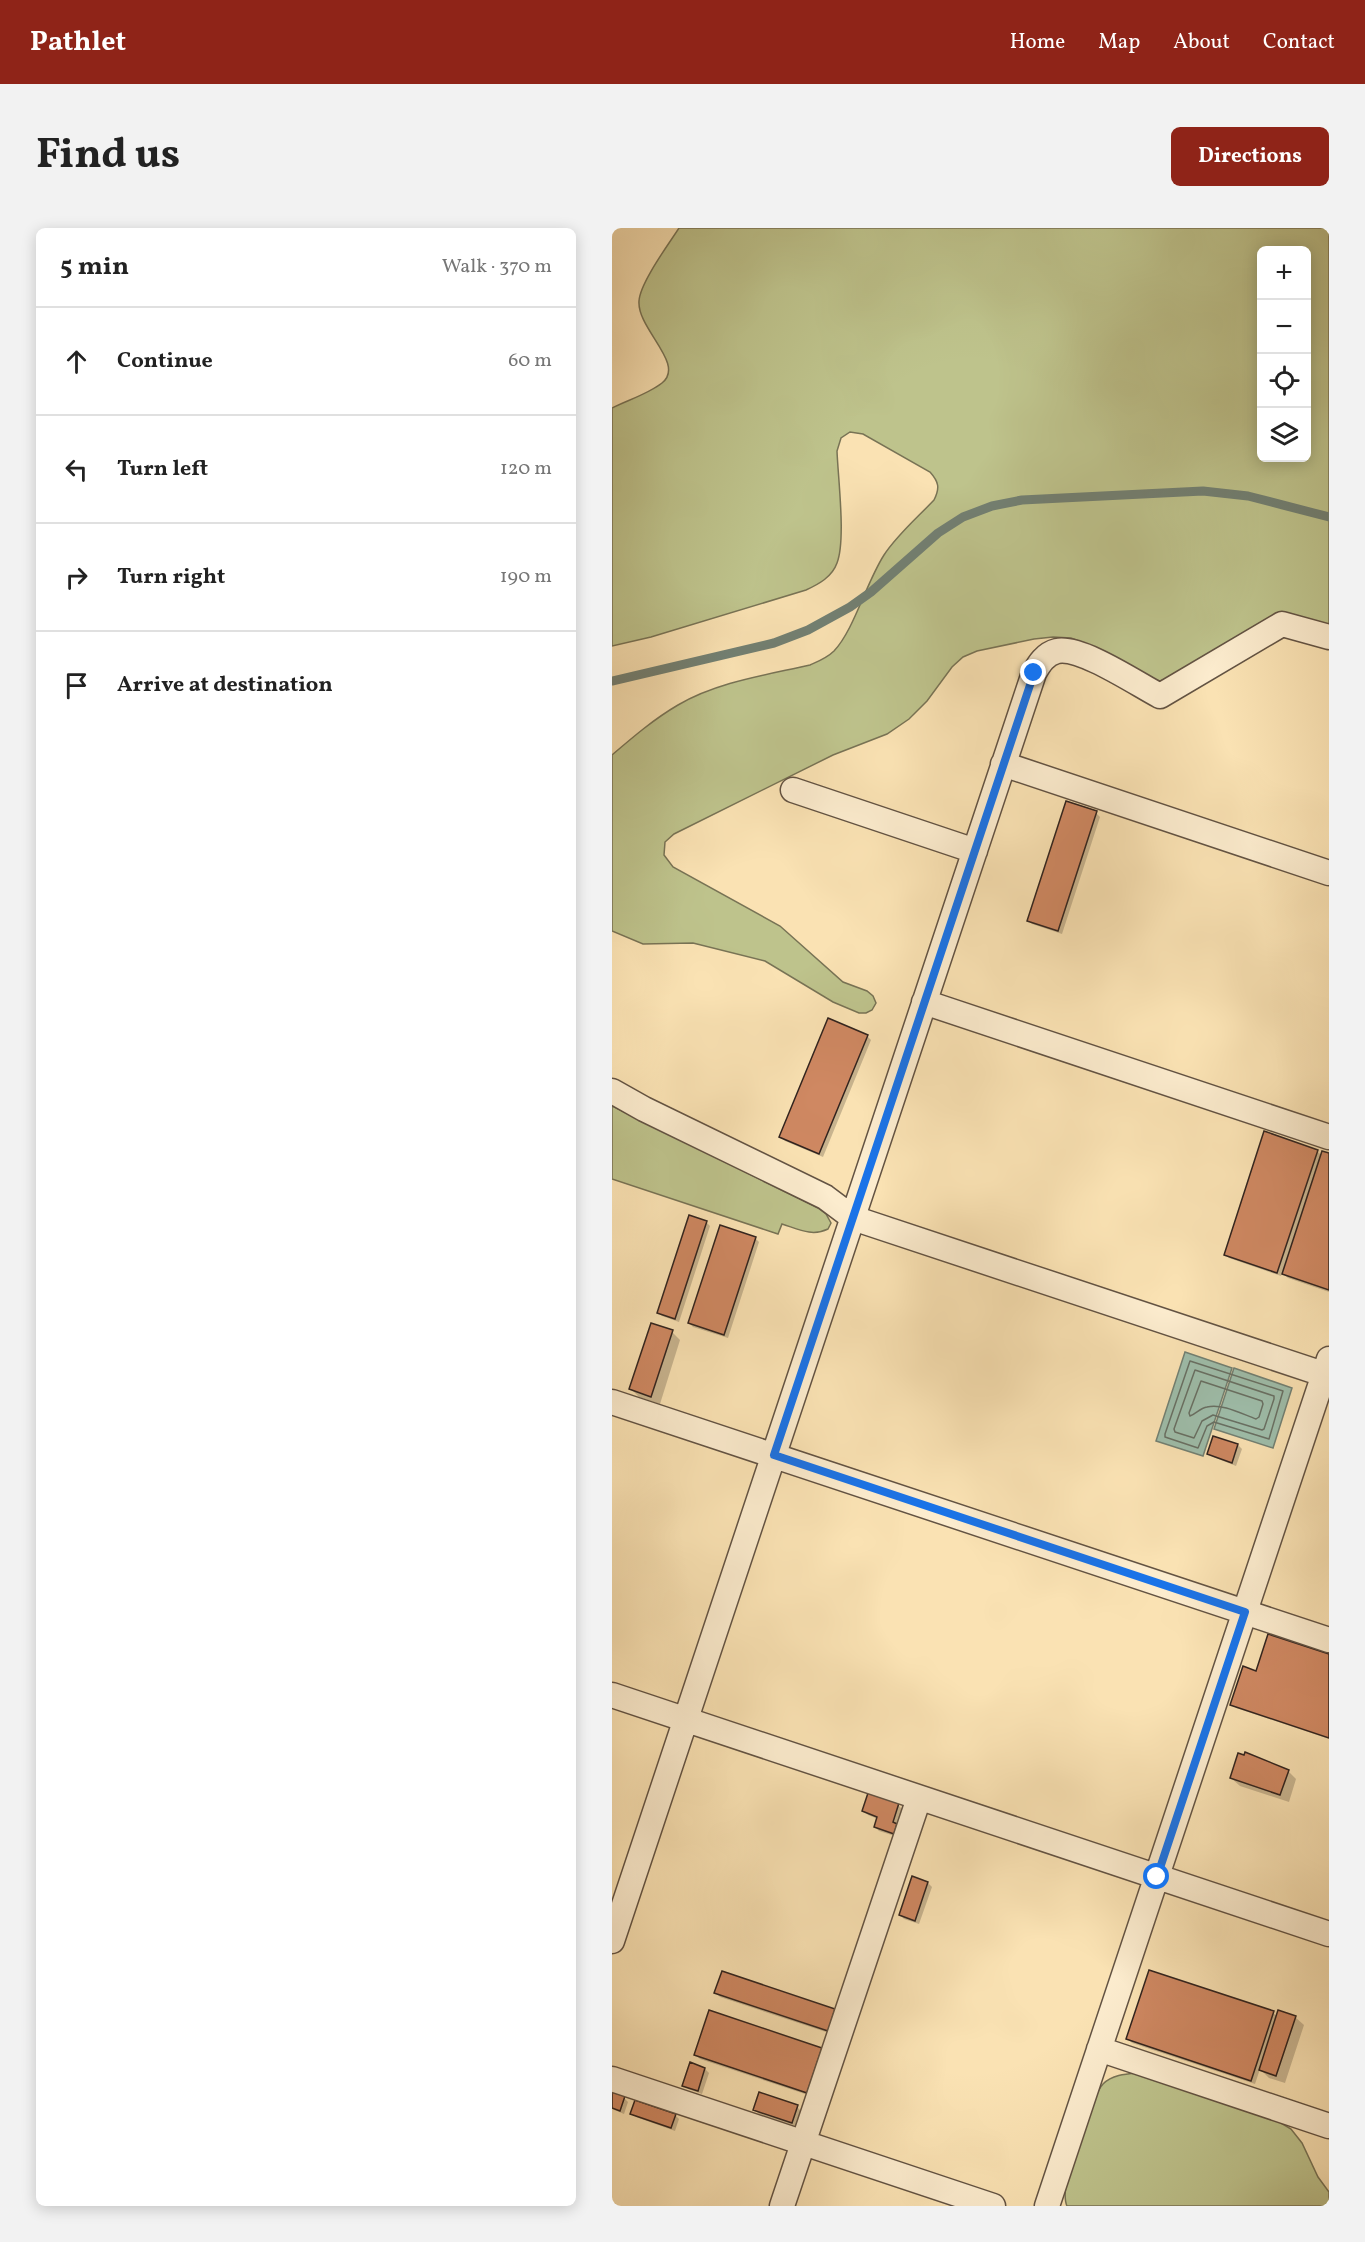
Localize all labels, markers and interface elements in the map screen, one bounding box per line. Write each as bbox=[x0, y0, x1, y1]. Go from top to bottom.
text: Pathlet bbox=[30, 23, 126, 62]
text: Home bbox=[1010, 28, 1065, 57]
text: Map bbox=[1098, 28, 1140, 57]
text: About bbox=[1173, 28, 1230, 57]
text: Contact bbox=[1263, 28, 1335, 57]
text: Find us bbox=[36, 127, 180, 186]
button: Directions bbox=[1171, 127, 1329, 186]
map controls bbox=[1257, 246, 1311, 462]
button: + bbox=[1257, 246, 1311, 300]
text: 5 min bbox=[60, 249, 129, 285]
text: Walk · 370 m bbox=[442, 253, 552, 281]
button: − bbox=[1257, 300, 1311, 354]
icon: ahead bbox=[60, 345, 93, 378]
text: Continue bbox=[117, 346, 213, 377]
text: 60 m bbox=[508, 347, 552, 375]
button: locate bbox=[1257, 354, 1311, 408]
button: layers bbox=[1257, 408, 1311, 462]
icon: left bbox=[60, 453, 93, 486]
text: Turn left bbox=[117, 454, 208, 485]
text: 120 m bbox=[500, 455, 552, 483]
icon: right bbox=[60, 561, 93, 594]
text: Turn right bbox=[117, 562, 225, 593]
text: 190 m bbox=[500, 563, 552, 591]
route end bbox=[1020, 659, 1046, 685]
icon: arrive bbox=[60, 669, 93, 702]
text: Arrive at destination bbox=[117, 670, 333, 701]
route start bbox=[1143, 1863, 1169, 1889]

